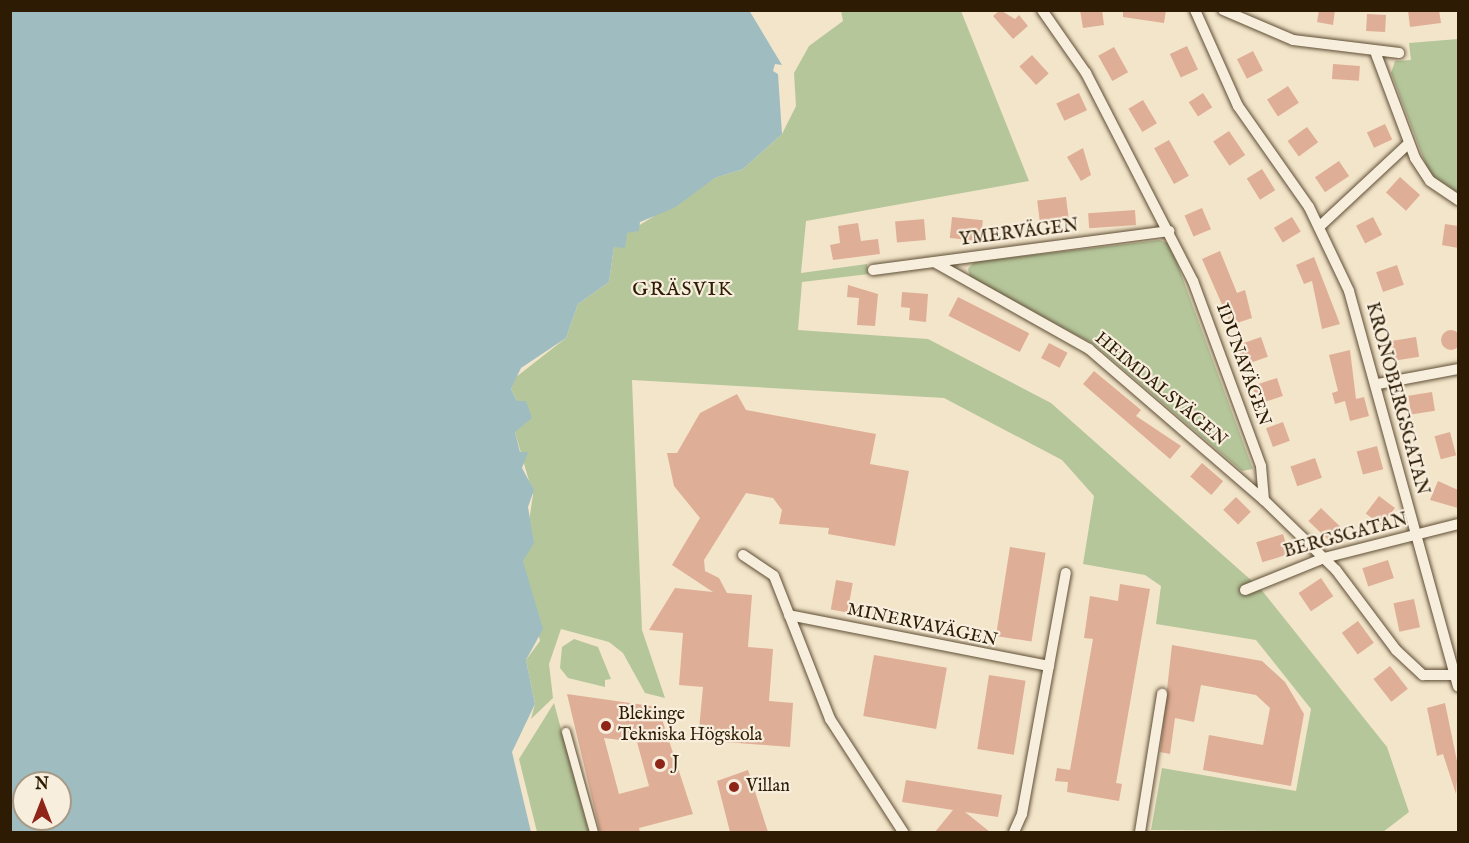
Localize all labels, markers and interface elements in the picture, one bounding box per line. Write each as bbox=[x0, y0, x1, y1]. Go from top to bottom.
street label: YMERVÄGEN bbox=[958, 216, 1080, 252]
district label: GRÄSVIK bbox=[632, 277, 734, 301]
street label: KRONOBERGSGATAN bbox=[1360, 300, 1432, 498]
street label: IDUNAVÄGEN bbox=[1210, 301, 1274, 429]
street label: HEIMDALSVÄGEN bbox=[1089, 328, 1231, 452]
street label: BERGSGATAN bbox=[1282, 510, 1410, 564]
street label: MINERVAVÄGEN bbox=[845, 600, 999, 652]
place label: Blekinge Tekniska Högskola bbox=[618, 705, 762, 748]
marker: Blekinge Tekniska Högskola bbox=[599, 719, 613, 733]
place label: J bbox=[672, 753, 679, 775]
marker: J bbox=[653, 757, 667, 771]
north arrow bbox=[12, 771, 72, 831]
text: N bbox=[35, 775, 49, 795]
place label: Villan bbox=[746, 776, 790, 798]
marker: Villan bbox=[727, 780, 741, 794]

